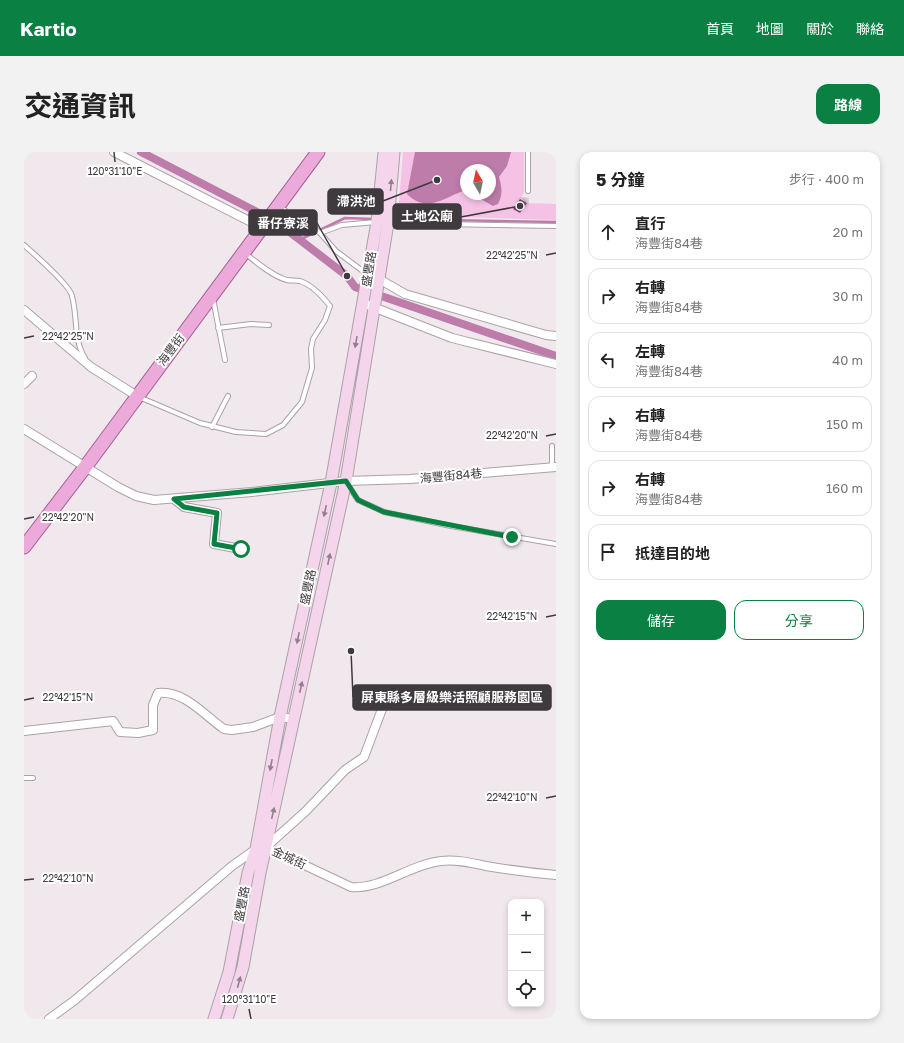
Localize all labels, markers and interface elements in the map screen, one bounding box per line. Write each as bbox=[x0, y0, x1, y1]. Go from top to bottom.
text: Kartio bbox=[20, 17, 77, 40]
text: 首頁 bbox=[706, 20, 734, 37]
text: 地圖 bbox=[756, 20, 784, 37]
text: 關於 bbox=[806, 20, 834, 37]
text: 聯絡 bbox=[856, 20, 884, 37]
button: 路線 bbox=[816, 84, 880, 124]
text: 交通資訊 bbox=[24, 89, 136, 122]
north arrow bbox=[460, 164, 496, 200]
text: 120°31'10"E bbox=[88, 165, 142, 177]
text: 5 分鐘 bbox=[596, 169, 645, 190]
text: 步行 · 400 m bbox=[789, 171, 864, 187]
one-way arrow bbox=[388, 179, 395, 191]
callout: 滯洪池 bbox=[328, 189, 383, 214]
text: 滯洪池 bbox=[336, 193, 376, 209]
callout: 土地公廟 bbox=[393, 204, 461, 229]
text: 土地公廟 bbox=[401, 208, 453, 224]
callout: 番仔寮溪 bbox=[249, 210, 317, 235]
text: 直行 bbox=[635, 214, 665, 232]
text: 番仔寮溪 bbox=[257, 215, 309, 231]
icon: ahead bbox=[597, 221, 619, 243]
text: 20 m bbox=[833, 224, 863, 240]
text: 海豐街84巷 bbox=[635, 235, 703, 251]
text: 22°42'25"N bbox=[486, 249, 538, 261]
street label: 盛豐路 bbox=[358, 250, 379, 288]
text: 右轉 bbox=[635, 278, 665, 296]
icon: right bbox=[597, 285, 619, 307]
text: 30 m bbox=[833, 288, 863, 304]
text: 海豐街84巷 bbox=[635, 299, 703, 315]
text: 22°42'25"N bbox=[42, 330, 94, 342]
street label: 海豐街 bbox=[154, 331, 187, 369]
one-way arrow bbox=[353, 336, 359, 348]
text: 左轉 bbox=[635, 342, 665, 360]
icon: left bbox=[597, 349, 619, 371]
text: 40 m bbox=[832, 352, 863, 368]
text: 海豐街84巷 bbox=[635, 363, 703, 379]
text: 右轉 bbox=[635, 406, 665, 424]
icon: right bbox=[597, 413, 619, 435]
text: 150 m bbox=[826, 416, 863, 432]
text: 海豐街84巷 bbox=[635, 427, 703, 443]
text: 22°42'20"N bbox=[486, 429, 538, 441]
street label: 海豐街84巷 bbox=[419, 465, 483, 486]
text: 右轉 bbox=[635, 470, 665, 488]
icon: right bbox=[597, 477, 619, 499]
text: 160 m bbox=[826, 480, 863, 496]
text: 海豐街84巷 bbox=[635, 491, 703, 507]
one-way arrow bbox=[322, 505, 328, 517]
text: 22°42'20"N bbox=[42, 511, 94, 523]
route end bbox=[503, 528, 521, 546]
route start bbox=[232, 540, 250, 558]
icon: arrive bbox=[597, 541, 619, 563]
text: 抵達目的地 bbox=[635, 544, 710, 562]
one-way arrow bbox=[326, 553, 332, 566]
street label: 盛豐路 bbox=[296, 568, 319, 606]
button: 儲存 bbox=[596, 600, 726, 640]
button: 分享 bbox=[734, 600, 864, 640]
text: 22°42'15"N bbox=[487, 610, 537, 622]
one-way arrow bbox=[294, 632, 300, 644]
one-way arrow bbox=[299, 680, 305, 693]
callout: 屏東縣多層級樂活照顧服務園區 bbox=[353, 685, 551, 710]
text: 屏東縣多層級樂活照顧服務園區 bbox=[361, 689, 543, 705]
text: 22°42'15"N bbox=[43, 691, 93, 703]
one-way arrow bbox=[268, 759, 274, 771]
text: 22°42'10"N bbox=[486, 791, 538, 803]
one-way arrow bbox=[271, 807, 277, 820]
street label: 金城街 bbox=[270, 843, 309, 872]
text: 22°42'10"N bbox=[42, 872, 94, 884]
street label: 盛豐路 bbox=[231, 885, 252, 923]
map controls bbox=[508, 899, 544, 1007]
button: + bbox=[508, 899, 544, 935]
button: − bbox=[508, 935, 544, 971]
button: locate bbox=[508, 971, 544, 1007]
one-way arrow bbox=[236, 976, 242, 988]
text: 120°31'10"E bbox=[222, 993, 276, 1005]

